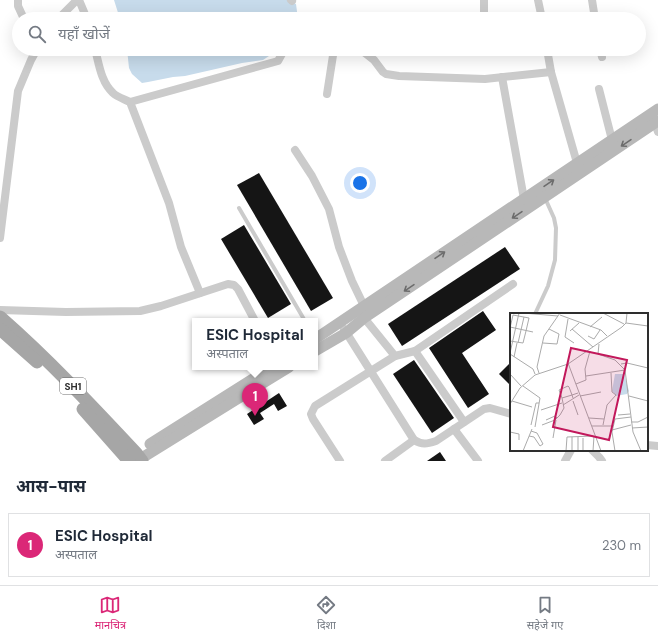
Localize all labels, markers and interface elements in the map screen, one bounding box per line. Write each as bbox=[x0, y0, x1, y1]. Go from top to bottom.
search box bbox=[12, 12, 646, 56]
icon: search bbox=[26, 23, 48, 45]
text: यहाँ खोजें bbox=[58, 24, 110, 44]
one-way arrow bbox=[620, 139, 631, 147]
your location bbox=[350, 173, 370, 193]
one-way arrow bbox=[543, 178, 554, 187]
one-way arrow bbox=[512, 211, 523, 219]
one-way arrow bbox=[435, 251, 446, 259]
one-way arrow bbox=[404, 284, 415, 292]
inset map bbox=[510, 313, 648, 451]
popup bbox=[192, 318, 318, 370]
text: ESIC Hospital bbox=[206, 325, 304, 345]
text: अस्पताल bbox=[206, 345, 248, 362]
road number: SH1 bbox=[60, 378, 86, 394]
pin: 1 bbox=[242, 383, 268, 416]
text: आस-पास bbox=[16, 475, 86, 497]
text: ESIC Hospital bbox=[55, 526, 153, 546]
text: 1 bbox=[28, 537, 32, 554]
text: 230 m bbox=[602, 537, 641, 554]
text: अस्पताल bbox=[55, 546, 97, 563]
tab: मानचित्र bbox=[95, 594, 126, 633]
tab: दिशा bbox=[315, 594, 337, 633]
tab: सहेजे गए bbox=[527, 594, 563, 633]

